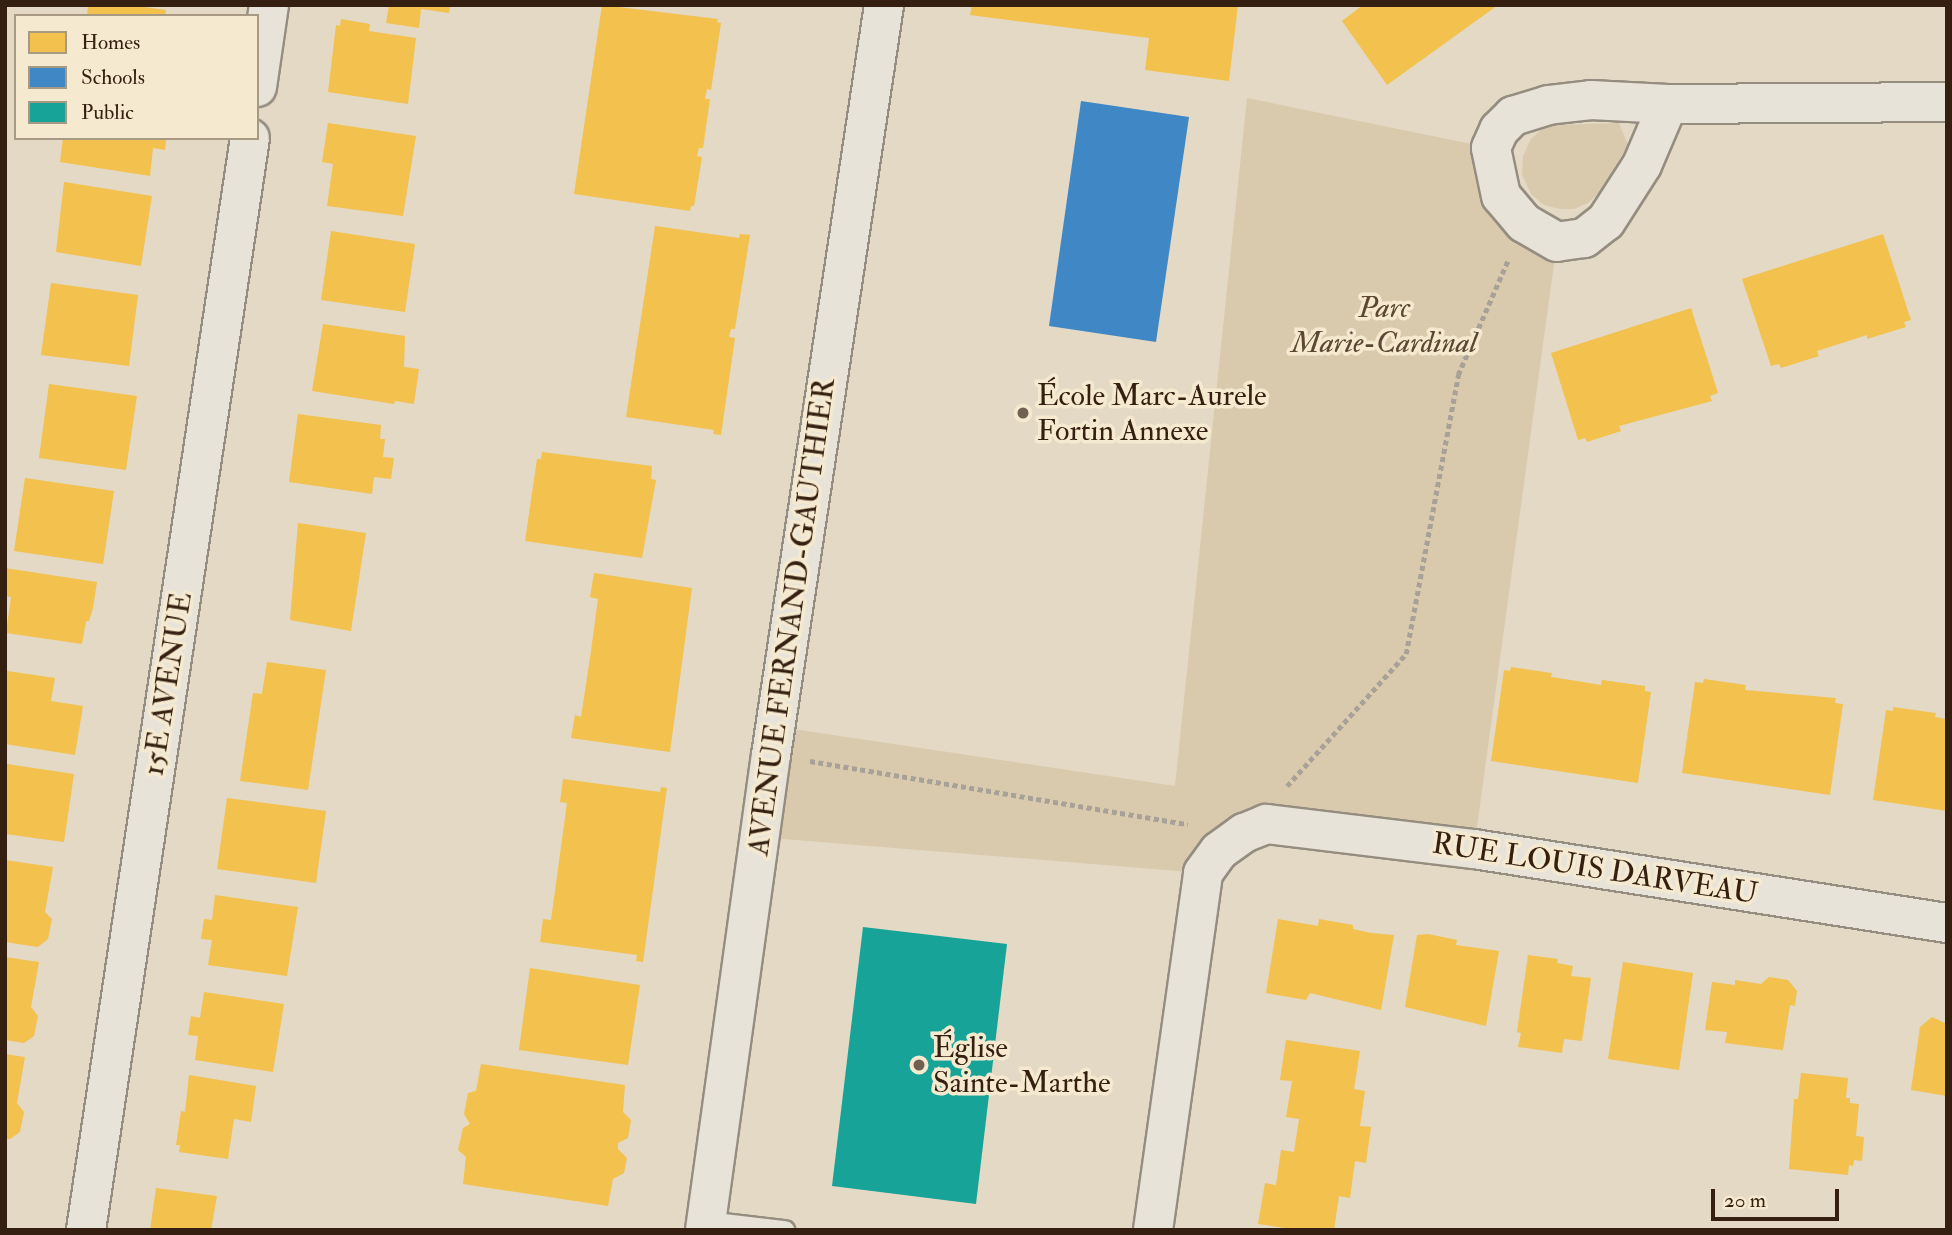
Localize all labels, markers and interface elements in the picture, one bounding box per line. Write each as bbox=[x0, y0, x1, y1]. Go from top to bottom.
legend bbox=[14, 14, 259, 140]
text: Homes bbox=[81, 29, 140, 56]
text: Schools bbox=[81, 64, 145, 91]
text: Public bbox=[81, 99, 134, 126]
park label: Parc Marie-Cardinal bbox=[1291, 290, 1477, 360]
street label: AVENUE FERNAND-GAUTHIER bbox=[741, 376, 843, 858]
place label: École Marc-Aurele Fortin Annexe bbox=[1037, 378, 1267, 448]
marker: École Marc-Aurele Fortin Annexe bbox=[1015, 405, 1031, 421]
street label: 15E AVENUE bbox=[136, 590, 200, 778]
street label: RUE LOUIS DARVEAU bbox=[1430, 825, 1760, 913]
place label: Église Sainte-Marthe bbox=[933, 1030, 1111, 1100]
marker: Église Sainte-Marthe bbox=[911, 1057, 927, 1073]
scale bar bbox=[1714, 1176, 1842, 1220]
text: 20 m bbox=[1724, 1187, 1766, 1214]

